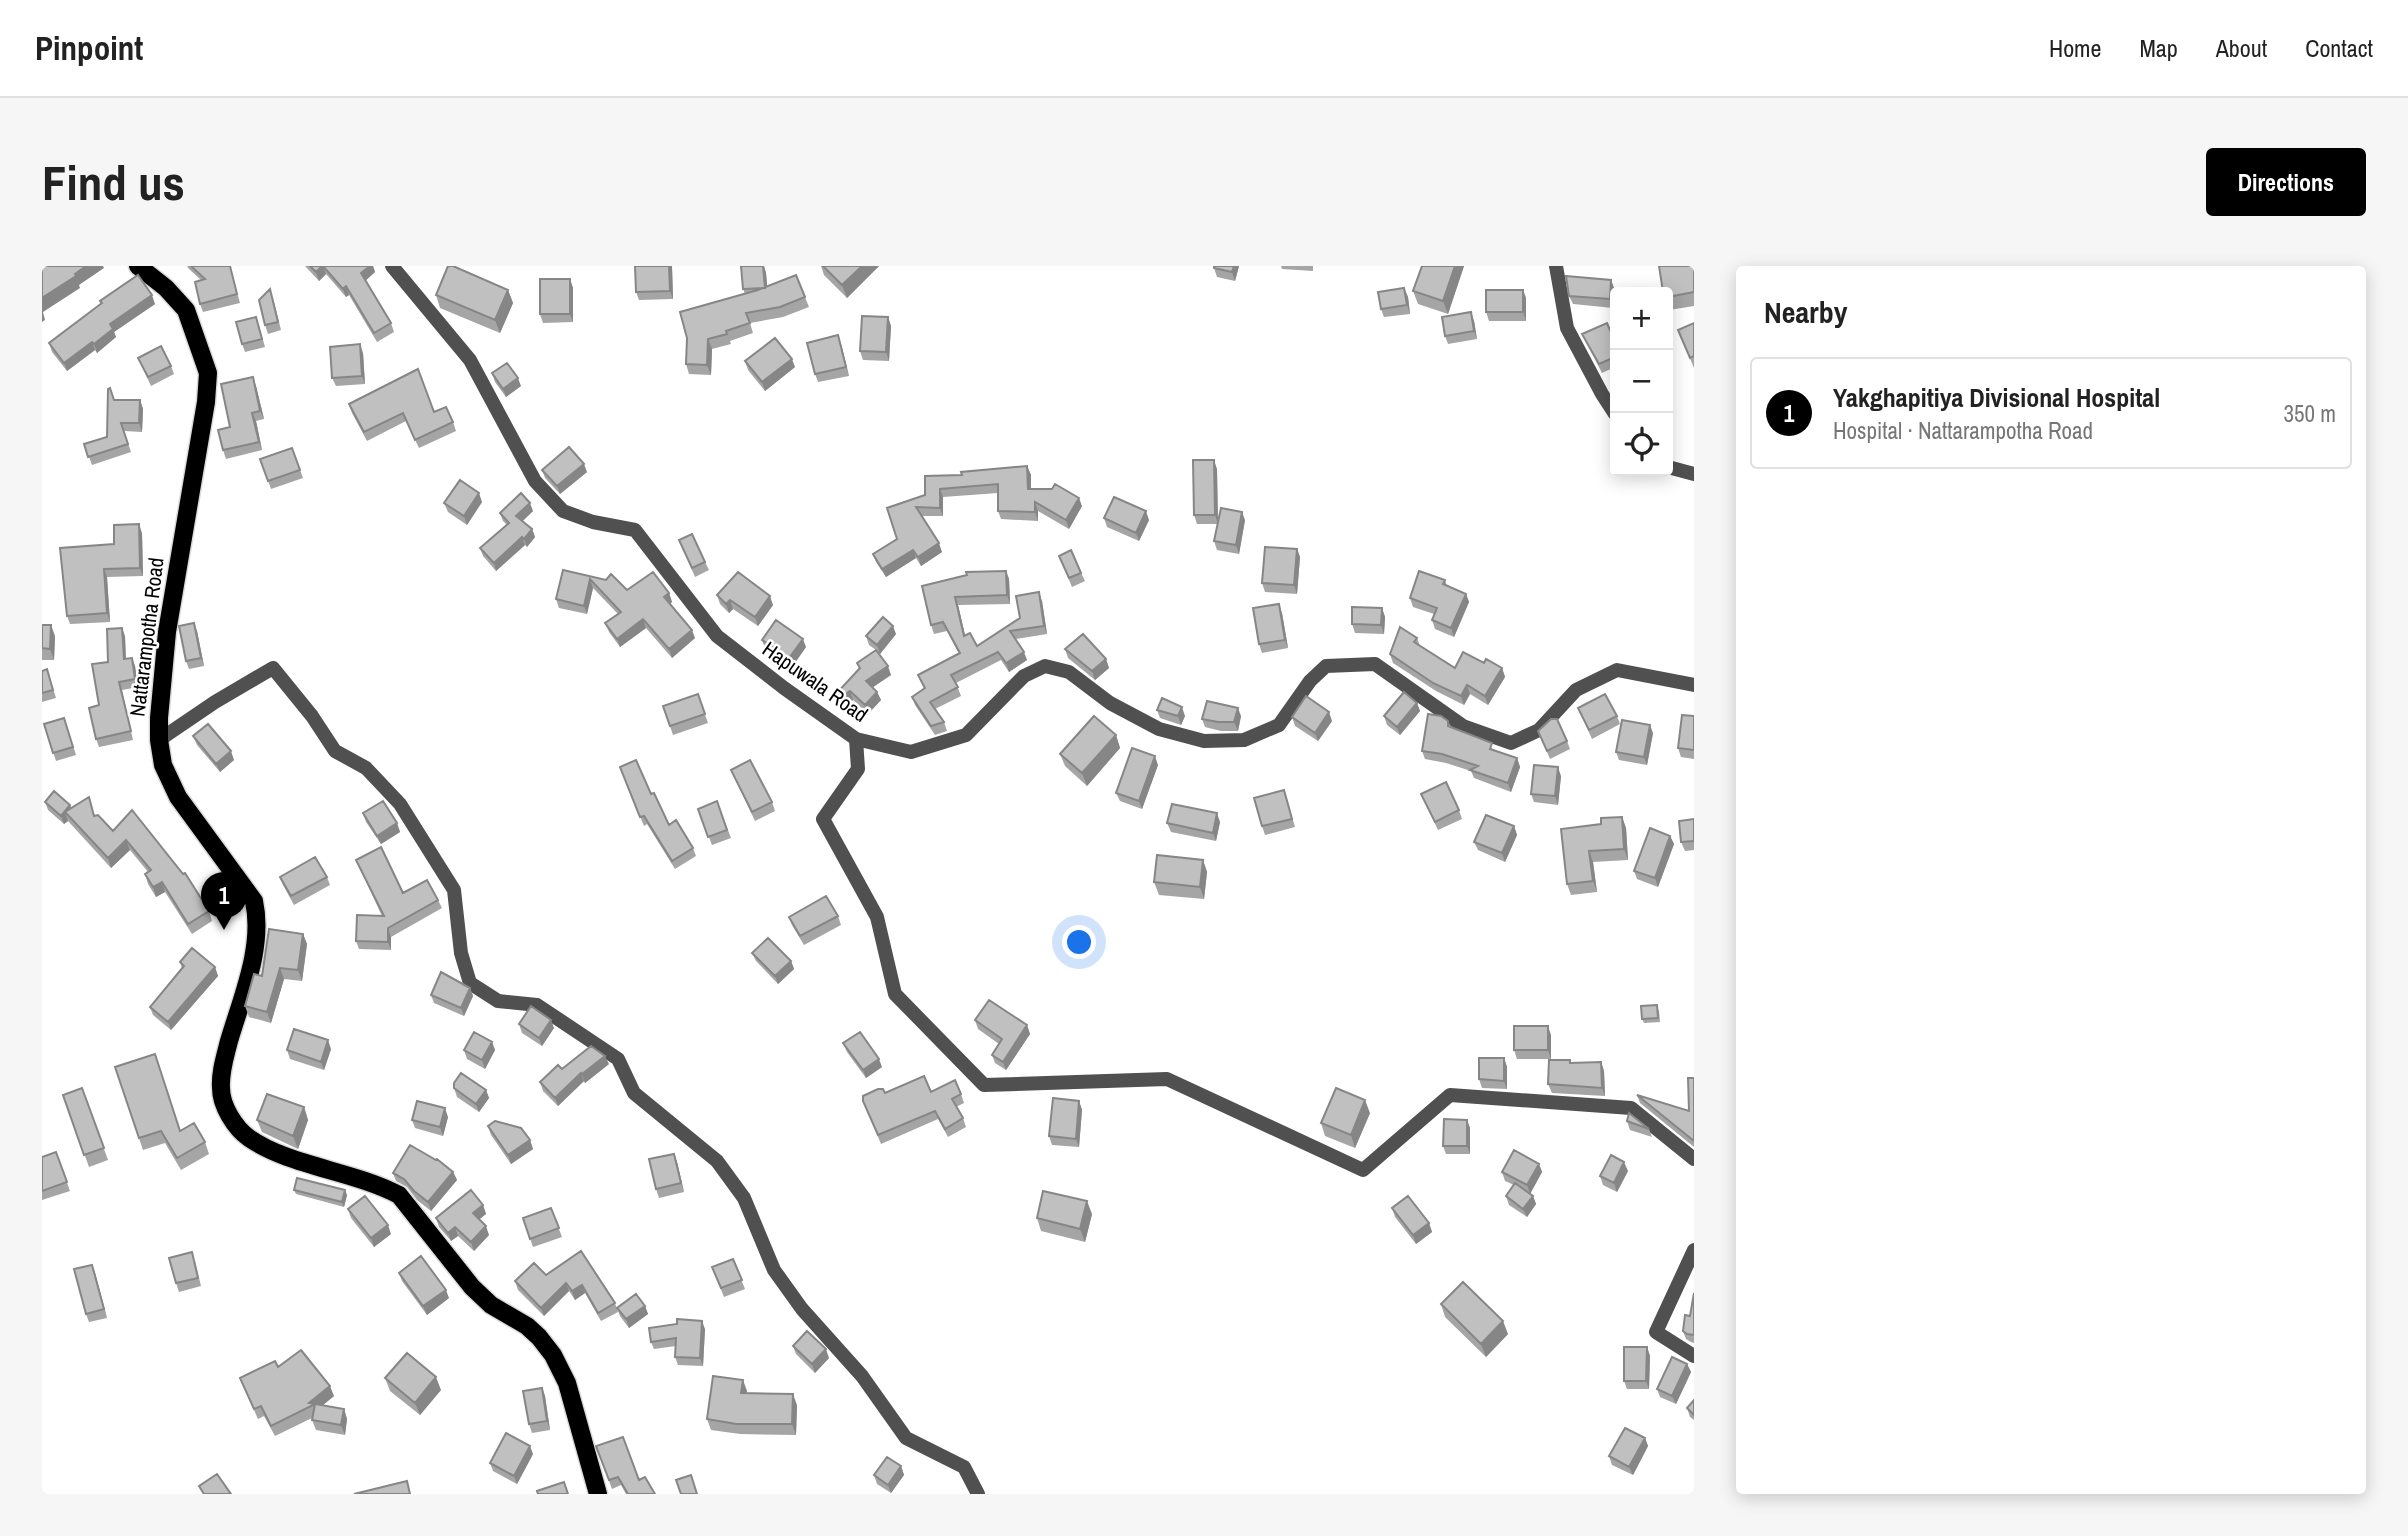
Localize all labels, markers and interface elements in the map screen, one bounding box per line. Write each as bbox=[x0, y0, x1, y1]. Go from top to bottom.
text: Pinpoint bbox=[35, 26, 143, 70]
text: Home bbox=[2049, 32, 2101, 64]
text: Map bbox=[2139, 32, 2178, 64]
text: About bbox=[2216, 32, 2267, 64]
text: Contact bbox=[2305, 32, 2373, 64]
button: Directions bbox=[2206, 148, 2366, 216]
text: Find us bbox=[42, 149, 185, 215]
map controls bbox=[1610, 287, 1673, 476]
button: + bbox=[1610, 287, 1673, 350]
text: Nearby bbox=[1764, 292, 1847, 332]
button: − bbox=[1610, 350, 1673, 413]
text: Yakghapitiya Divisional Hospital bbox=[1833, 380, 2160, 415]
text: 1 bbox=[1784, 398, 1794, 429]
text: 350 m bbox=[2284, 398, 2336, 429]
button: locate bbox=[1610, 413, 1673, 476]
text: Hospital · Nattarampotha Road bbox=[1833, 415, 2093, 446]
street label: Nattarampotha Road bbox=[122, 556, 171, 718]
street label: Hapuwala Road bbox=[757, 635, 874, 729]
pin: 1 bbox=[201, 872, 247, 930]
your location bbox=[1062, 925, 1096, 959]

